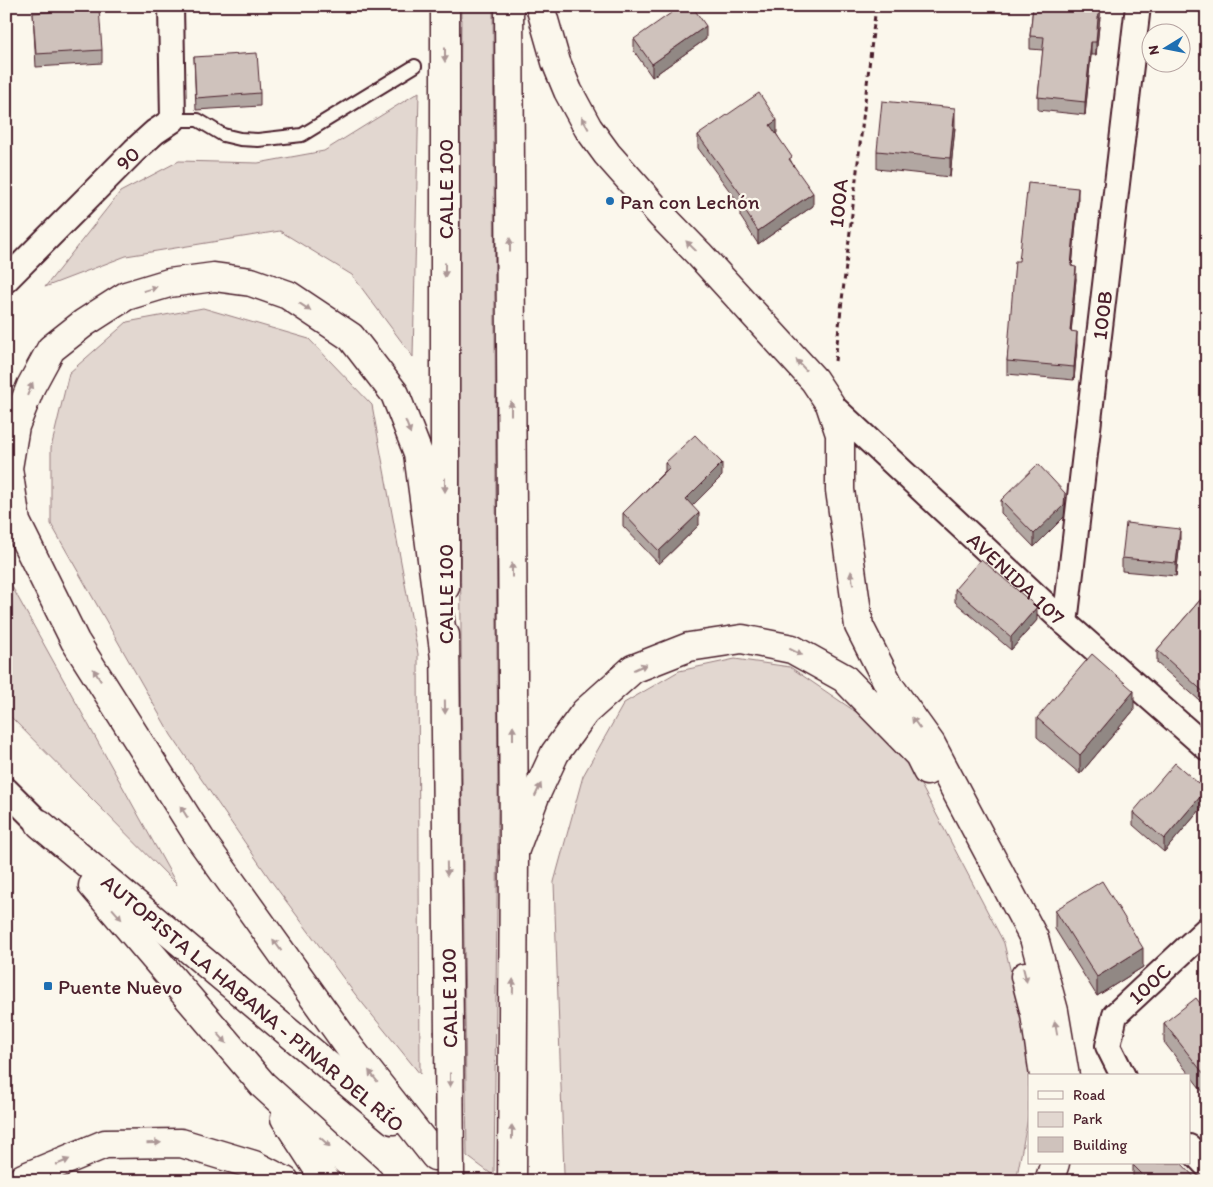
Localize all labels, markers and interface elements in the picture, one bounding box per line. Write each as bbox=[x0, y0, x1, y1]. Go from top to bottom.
north arrow bbox=[1140, 22, 1190, 72]
text: N bbox=[1144, 44, 1163, 56]
one-way arrow bbox=[441, 47, 449, 63]
one-way arrow bbox=[581, 116, 590, 130]
street label: CALLE 100 bbox=[433, 139, 458, 239]
street label: 90 bbox=[110, 141, 144, 175]
street label: 100A bbox=[823, 177, 853, 229]
place label: Pan con Lechón bbox=[620, 189, 760, 214]
marker: Pan con Lechón bbox=[604, 195, 616, 207]
one-way arrow bbox=[506, 237, 514, 253]
one-way arrow bbox=[685, 240, 697, 252]
one-way arrow bbox=[441, 262, 449, 278]
one-way arrow bbox=[142, 284, 157, 292]
street label: 100B bbox=[1086, 289, 1117, 341]
one-way arrow bbox=[298, 302, 312, 311]
one-way arrow bbox=[795, 360, 807, 372]
one-way arrow bbox=[26, 382, 34, 396]
one-way arrow bbox=[507, 400, 515, 416]
one-way arrow bbox=[404, 420, 412, 435]
one-way arrow bbox=[441, 477, 449, 493]
street label: AVENIDA 107 bbox=[963, 526, 1070, 629]
street label: CALLE 100 bbox=[433, 544, 458, 644]
one-way arrow bbox=[508, 562, 516, 578]
one-way arrow bbox=[848, 569, 856, 585]
one-way arrow bbox=[789, 648, 803, 656]
one-way arrow bbox=[633, 663, 647, 671]
one-way arrow bbox=[92, 668, 101, 681]
one-way arrow bbox=[441, 699, 449, 715]
one-way arrow bbox=[911, 716, 921, 730]
one-way arrow bbox=[509, 725, 517, 741]
one-way arrow bbox=[534, 783, 542, 797]
one-way arrow bbox=[179, 805, 188, 818]
one-way arrow bbox=[443, 861, 451, 877]
street label: AUTOPISTA LA HABANA - PINAR DEL RÍO bbox=[97, 869, 409, 1137]
one-way arrow bbox=[111, 907, 122, 920]
one-way arrow bbox=[272, 938, 282, 952]
street label: CALLE 100 bbox=[436, 948, 462, 1048]
street label: 100C bbox=[1123, 957, 1176, 1009]
one-way arrow bbox=[1021, 968, 1029, 983]
place label: Puente Nuevo bbox=[58, 974, 182, 999]
one-way arrow bbox=[509, 978, 517, 994]
marker: Puente Nuevo bbox=[42, 980, 54, 992]
one-way arrow bbox=[1052, 1019, 1060, 1035]
one-way arrow bbox=[217, 1031, 228, 1044]
one-way arrow bbox=[367, 1070, 378, 1083]
one-way arrow bbox=[446, 1072, 454, 1088]
legend bbox=[1028, 1074, 1190, 1164]
text: Road bbox=[1073, 1086, 1106, 1104]
text: Park bbox=[1073, 1110, 1103, 1128]
one-way arrow bbox=[508, 1124, 516, 1140]
one-way arrow bbox=[319, 1136, 331, 1148]
text: Building bbox=[1073, 1136, 1127, 1154]
one-way arrow bbox=[146, 1139, 162, 1147]
one-way arrow bbox=[56, 1157, 70, 1165]

